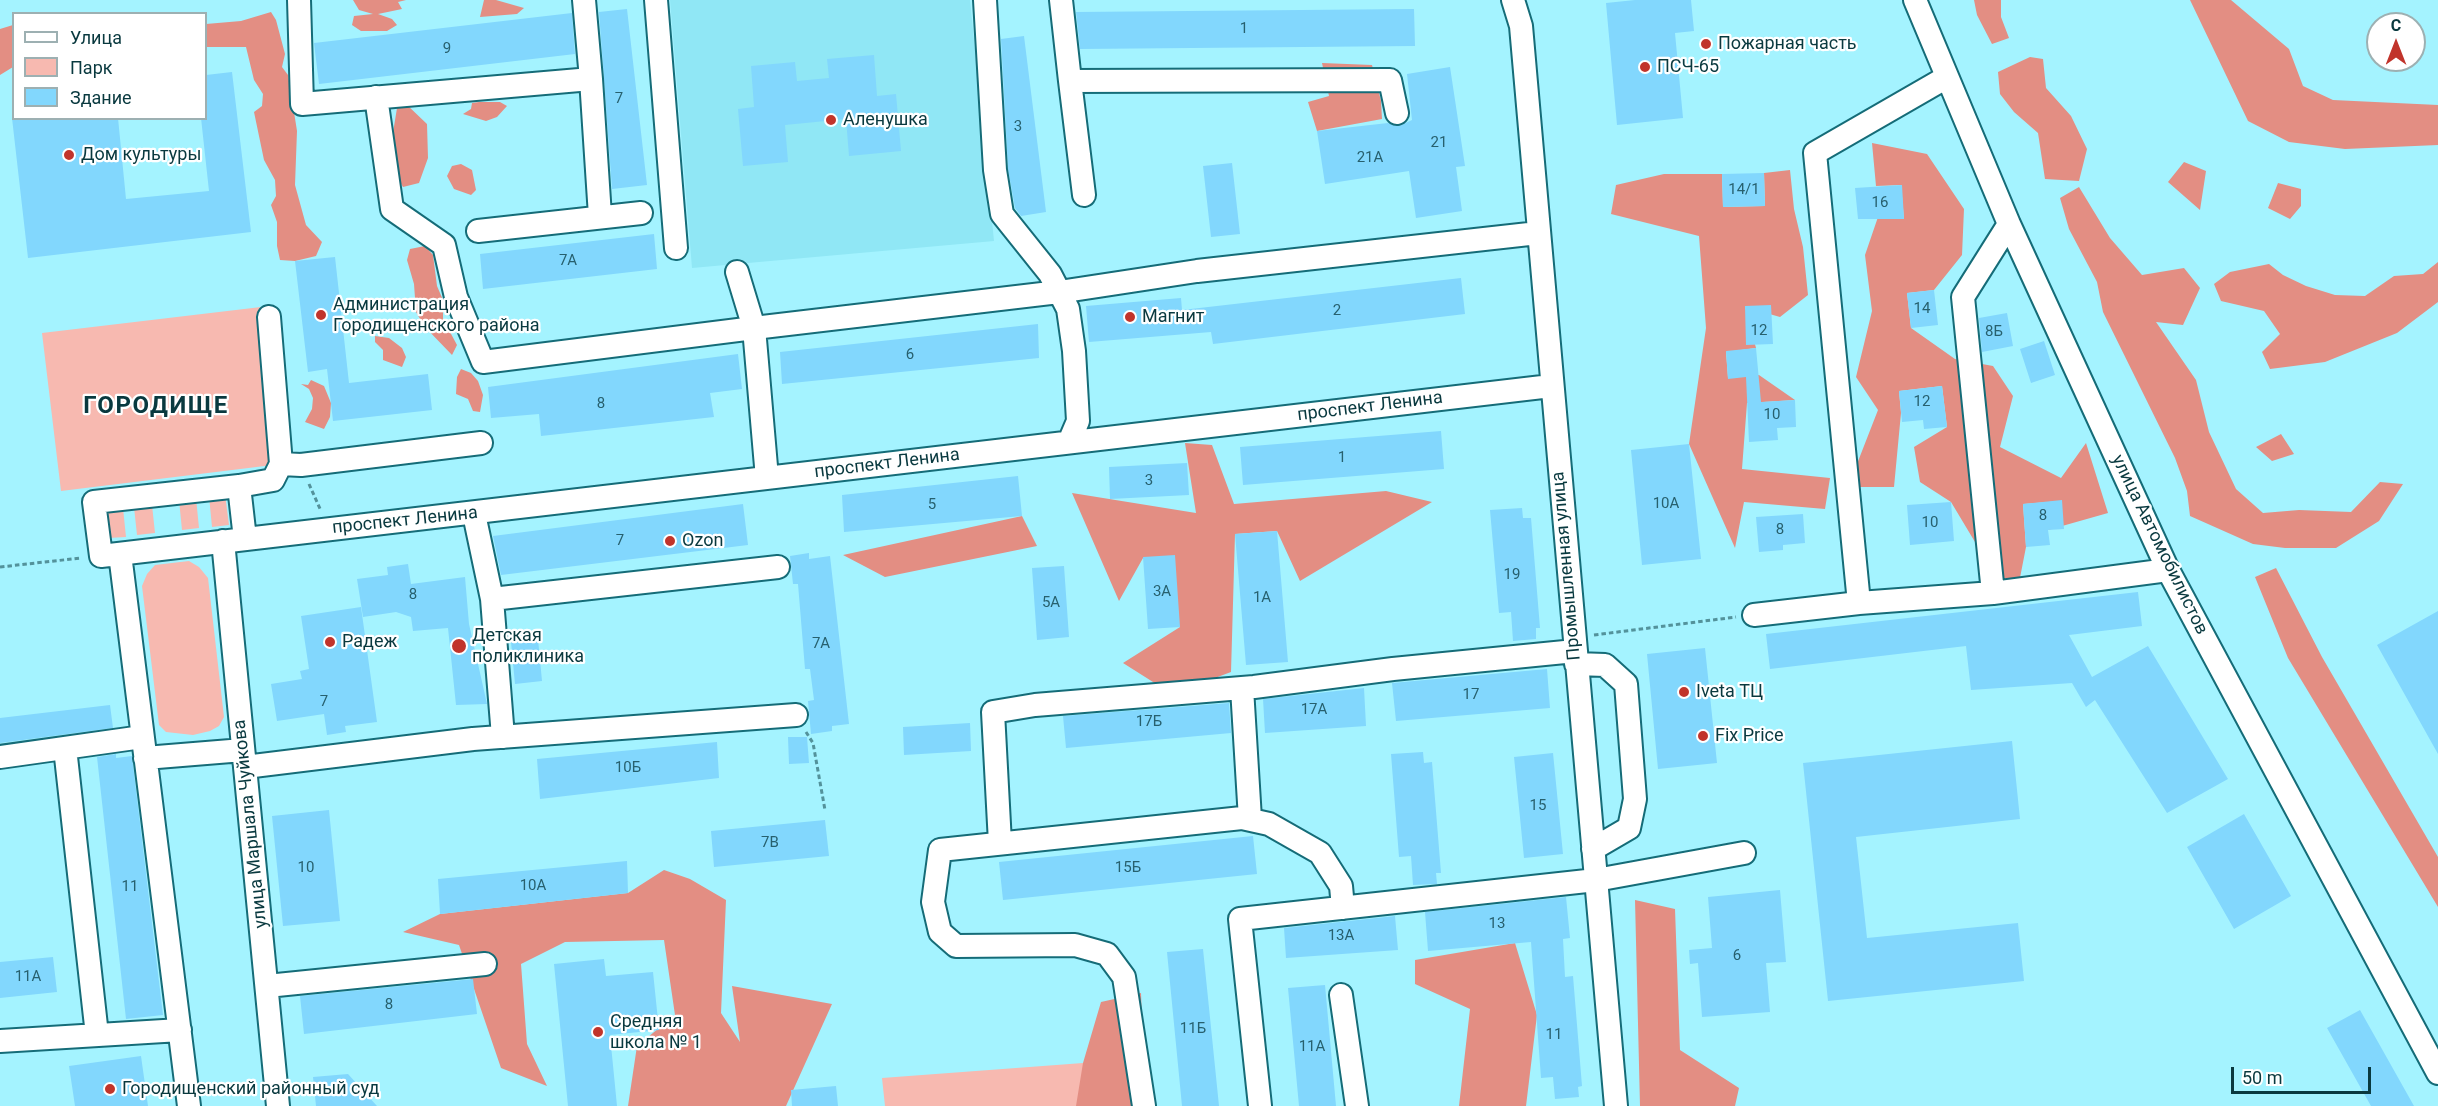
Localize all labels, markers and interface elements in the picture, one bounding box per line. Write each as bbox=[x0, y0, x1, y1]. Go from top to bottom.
legend bbox=[12, 12, 207, 120]
north arrow bbox=[2366, 12, 2426, 72]
text: С bbox=[2391, 16, 2401, 35]
house number: 1 bbox=[1240, 20, 1248, 38]
text: Улица bbox=[70, 27, 122, 48]
place label: Пожарная часть bbox=[1718, 33, 1857, 55]
marker: Пожарная часть bbox=[1699, 37, 1713, 51]
house number: 9 bbox=[443, 40, 451, 58]
place label: ПСЧ-65 bbox=[1657, 56, 1719, 78]
text: Парк bbox=[70, 57, 112, 78]
marker: ПСЧ-65 bbox=[1638, 60, 1652, 74]
text: Здание bbox=[70, 87, 132, 108]
house number: 7 bbox=[615, 90, 623, 108]
place label: Аленушка bbox=[843, 109, 928, 131]
marker: Аленушка bbox=[824, 113, 838, 127]
house number: 3 bbox=[1014, 118, 1022, 136]
house number: 21 bbox=[1431, 134, 1447, 152]
place label: Дом культуры bbox=[81, 144, 201, 166]
marker: Дом культуры bbox=[62, 148, 76, 162]
house number: 21А bbox=[1357, 149, 1383, 167]
house number: 14/1 bbox=[1728, 181, 1760, 199]
house number: 16 bbox=[1872, 194, 1888, 212]
house number: 7А bbox=[559, 252, 577, 270]
place label: Администрация Городищенского района bbox=[333, 294, 540, 336]
house number: 14 bbox=[1914, 300, 1930, 318]
house number: 2 bbox=[1333, 302, 1341, 320]
place label: Магнит bbox=[1142, 306, 1204, 328]
marker: Администрация Городищенского района bbox=[314, 308, 328, 322]
marker: Магнит bbox=[1123, 310, 1137, 324]
house number: 12 bbox=[1751, 322, 1767, 340]
house number: 8Б bbox=[1985, 323, 2003, 341]
house number: 6 bbox=[906, 346, 914, 364]
street label: проспект Ленина bbox=[1296, 387, 1444, 427]
district label: ГОРОДИЩЕ bbox=[83, 393, 229, 421]
house number: 12 bbox=[1914, 393, 1930, 411]
house number: 8 bbox=[597, 395, 605, 413]
house number: 10 bbox=[1764, 406, 1780, 424]
street label: проспект Ленина bbox=[813, 444, 961, 484]
house number: 1 bbox=[1338, 449, 1346, 467]
street label: улица Автомобилистов bbox=[2106, 452, 2212, 638]
street label: Промышленная улица bbox=[1548, 471, 1586, 661]
house number: 3 bbox=[1145, 472, 1153, 490]
house number: 10А bbox=[1653, 495, 1679, 513]
house number: 5 bbox=[928, 496, 936, 514]
street label: проспект Ленина bbox=[331, 503, 479, 539]
house number: 8 bbox=[2039, 507, 2047, 525]
house number: 10 bbox=[1922, 514, 1938, 532]
house number: 8 bbox=[1776, 521, 1784, 539]
place label: Ozon bbox=[682, 530, 723, 552]
house number: 7 bbox=[616, 532, 624, 550]
marker: Ozon bbox=[663, 534, 677, 548]
house number: 19 bbox=[1504, 566, 1520, 584]
house number: 3А bbox=[1153, 583, 1171, 601]
house number: 8 bbox=[409, 586, 417, 604]
house number: 1А bbox=[1253, 589, 1271, 607]
house number: 5А bbox=[1042, 594, 1060, 612]
place label: Детская поликлиника bbox=[472, 625, 584, 668]
place label: Радеж bbox=[342, 631, 397, 653]
marker: Радеж bbox=[323, 635, 337, 649]
house number: 7А bbox=[812, 635, 830, 653]
marker: Детская поликлиника bbox=[450, 637, 468, 655]
place label: Iveta ТЦ bbox=[1696, 681, 1763, 703]
marker: Iveta ТЦ bbox=[1677, 685, 1691, 699]
house number: 17 bbox=[1463, 686, 1479, 704]
house number: 7 bbox=[320, 693, 328, 711]
house number: 17А bbox=[1301, 701, 1327, 719]
house number: 17Б bbox=[1136, 713, 1162, 731]
street label: улица Маршала Чуйкова bbox=[229, 719, 273, 929]
place label: Fix Price bbox=[1715, 725, 1784, 747]
marker: Fix Price bbox=[1696, 729, 1710, 743]
house number: 10Б bbox=[615, 759, 641, 777]
house number: 15 bbox=[1530, 797, 1546, 815]
house number: 7В bbox=[761, 834, 779, 852]
house number: 10 bbox=[298, 859, 314, 877]
house number: 15Б bbox=[1115, 859, 1141, 877]
house number: 10А bbox=[520, 877, 546, 895]
house number: 11 bbox=[122, 878, 138, 896]
house number: 13 bbox=[1489, 915, 1505, 933]
house number: 13А bbox=[1328, 927, 1354, 945]
house number: 6 bbox=[1733, 947, 1741, 965]
house number: 11А bbox=[15, 968, 41, 986]
house number: 8 bbox=[385, 996, 393, 1014]
place label: Средняя школа № 1 bbox=[610, 1011, 702, 1054]
house number: 11Б bbox=[1180, 1020, 1206, 1038]
marker: Средняя школа № 1 bbox=[591, 1025, 605, 1039]
house number: 11 bbox=[1546, 1026, 1562, 1044]
house number: 11А bbox=[1299, 1038, 1325, 1056]
scale bar bbox=[2234, 1055, 2374, 1093]
text: 50 m bbox=[2242, 1067, 2282, 1088]
place label: Городищенский районный суд bbox=[122, 1078, 379, 1100]
marker: Городищенский районный суд bbox=[103, 1082, 117, 1096]

